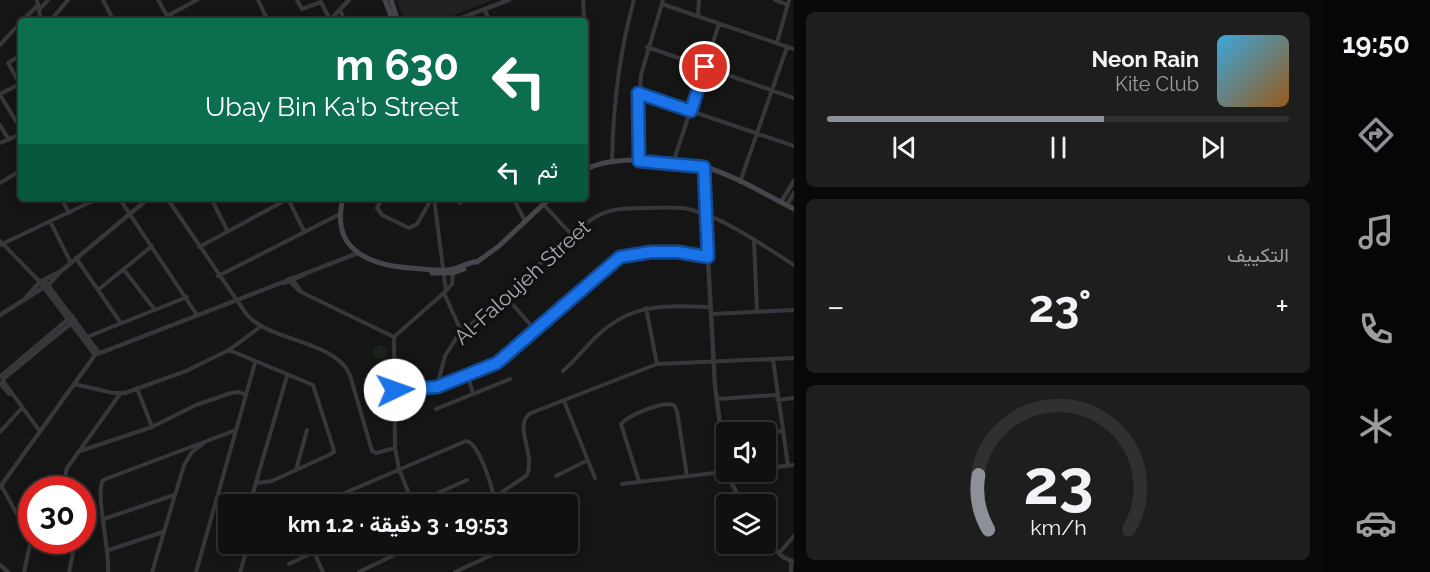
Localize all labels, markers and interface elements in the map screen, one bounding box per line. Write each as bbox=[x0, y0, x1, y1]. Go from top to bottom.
text: 19:50 bbox=[1342, 28, 1410, 59]
text: 630 m bbox=[335, 41, 459, 90]
pin bbox=[679, 41, 730, 92]
icon: left bbox=[480, 42, 558, 120]
text: Neon Rain bbox=[1091, 46, 1199, 72]
icon: arrive bbox=[688, 50, 721, 83]
text: Kite Club bbox=[1115, 72, 1199, 96]
text: Ubay Bin Ka‘b Street bbox=[205, 91, 459, 122]
icon: directions bbox=[1355, 114, 1397, 156]
icon: previous bbox=[888, 131, 921, 164]
icon: pause bbox=[1042, 131, 1075, 164]
icon: next bbox=[1196, 131, 1229, 164]
icon: left bbox=[492, 156, 525, 189]
text: ثم bbox=[537, 157, 558, 183]
icon: music bbox=[1355, 211, 1397, 253]
street label: Al-Faloujeh Street bbox=[449, 214, 595, 350]
text: التكييف bbox=[1227, 243, 1289, 267]
text: 23° bbox=[1029, 280, 1091, 333]
text: − bbox=[827, 287, 845, 326]
text: + bbox=[1275, 287, 1289, 326]
icon: phone bbox=[1355, 308, 1397, 350]
position arrow bbox=[363, 358, 427, 422]
icon: climate bbox=[1355, 405, 1397, 447]
map controls bbox=[716, 422, 776, 554]
button: sound bbox=[716, 422, 776, 482]
text: 23 bbox=[1023, 445, 1093, 519]
speed limit sign: 30 bbox=[18, 476, 96, 554]
button: layers bbox=[716, 494, 776, 554]
icon: car bbox=[1355, 502, 1397, 544]
text: 19:53 · 3 دقيقة · 1.2 km bbox=[288, 511, 508, 537]
text: km/h bbox=[1030, 515, 1086, 540]

